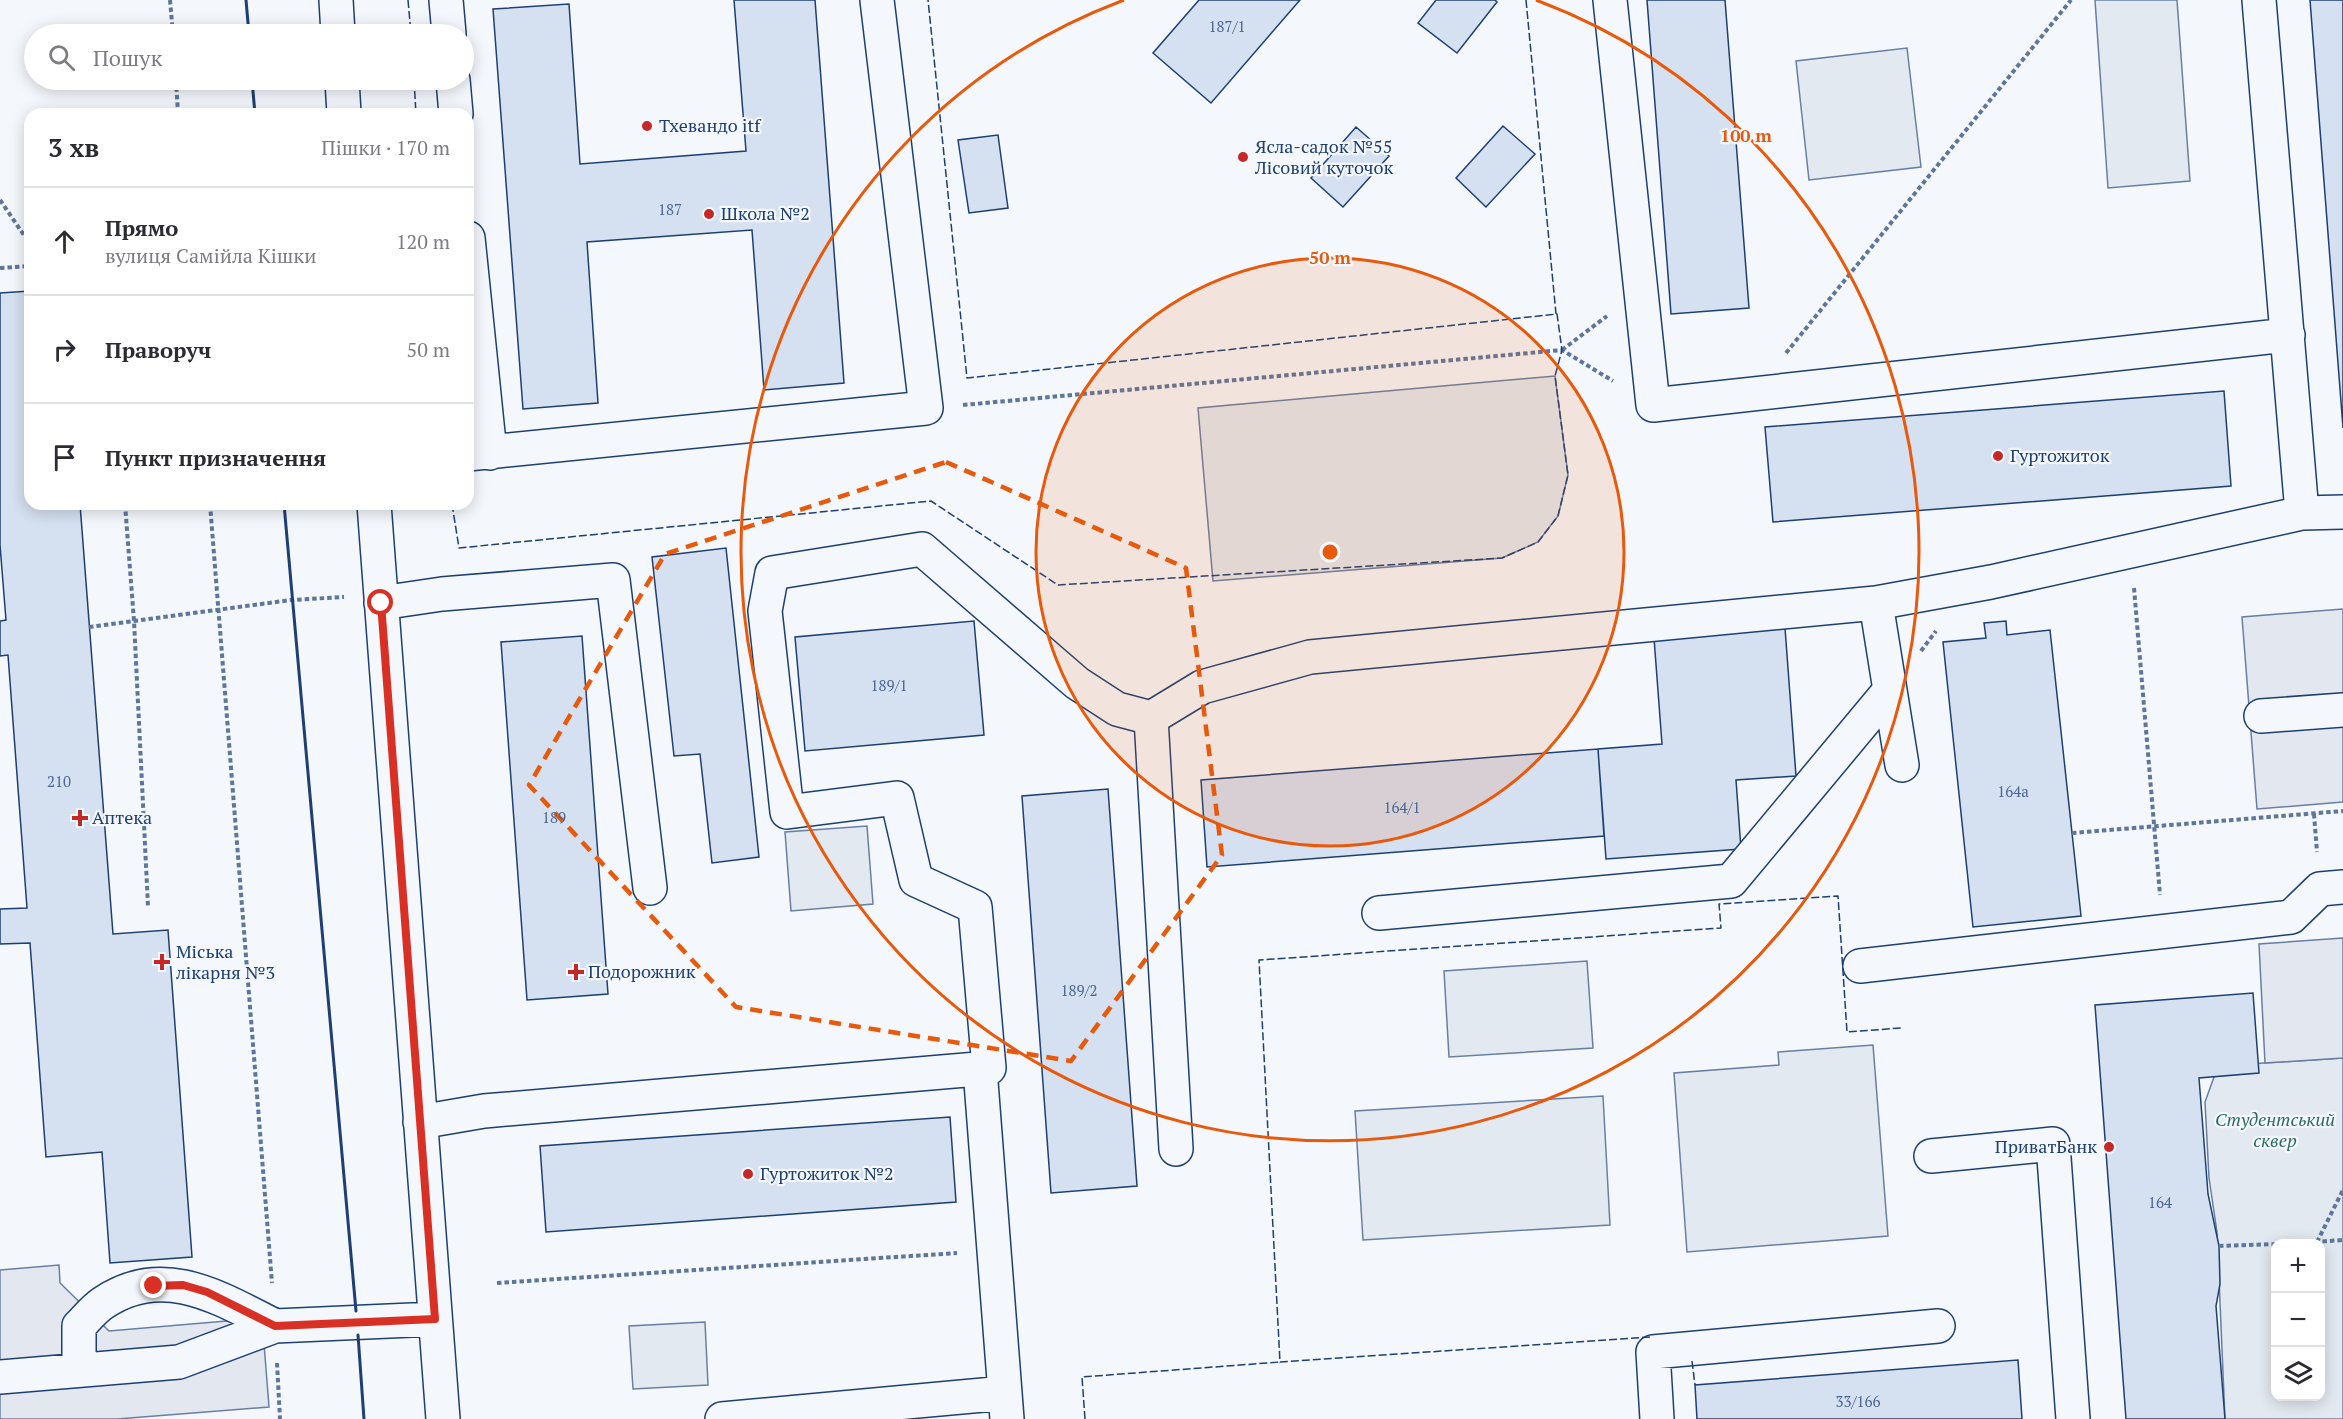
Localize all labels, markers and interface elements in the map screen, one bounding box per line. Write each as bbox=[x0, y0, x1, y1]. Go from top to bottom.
house number: 187/1 bbox=[1208, 16, 1246, 36]
search box bbox=[24, 24, 474, 90]
icon: search bbox=[45, 41, 78, 74]
text: Пошук bbox=[93, 43, 162, 72]
place label: Тхевандо itf bbox=[659, 113, 762, 137]
marker: Тхевандо itf bbox=[640, 119, 654, 133]
text: 100 m bbox=[1720, 123, 1772, 147]
text: 3 хв bbox=[48, 130, 99, 164]
text: Пішки · 170 m bbox=[321, 134, 450, 161]
place label: Ясла-садок №55 Лісовий куточок bbox=[1254, 134, 1394, 179]
marker: Ясла-садок №55 Лісовий куточок bbox=[1236, 150, 1250, 164]
house number: 187 bbox=[658, 199, 682, 219]
place label: Школа №2 bbox=[721, 201, 810, 225]
marker: Школа №2 bbox=[702, 207, 716, 221]
text: Прямо bbox=[105, 213, 178, 242]
icon: ahead bbox=[48, 225, 81, 258]
text: 120 m bbox=[396, 228, 450, 255]
text: вулиця Самійла Кішки bbox=[105, 242, 316, 269]
text: 50 m bbox=[1309, 245, 1351, 269]
icon: right bbox=[48, 333, 81, 366]
text: Праворуч bbox=[105, 335, 211, 364]
text: 50 m bbox=[407, 336, 450, 363]
icon: arrive bbox=[48, 441, 81, 474]
text: Пункт призначення bbox=[105, 443, 326, 472]
place label: Гуртожиток bbox=[2010, 443, 2110, 467]
marker: Гуртожиток bbox=[1991, 449, 2005, 463]
centre of rings bbox=[1320, 542, 1340, 562]
route start bbox=[367, 589, 393, 615]
house number: 189/1 bbox=[870, 675, 908, 695]
house number: 210 bbox=[47, 771, 71, 791]
house number: 164а bbox=[1997, 781, 2029, 801]
house number: 164/1 bbox=[1383, 797, 1421, 817]
place label: Аптека bbox=[92, 805, 152, 829]
house number: 189 bbox=[542, 807, 566, 827]
marker: Аптека bbox=[73, 811, 87, 825]
place label: Міська лікарня №3 bbox=[176, 939, 275, 984]
marker: Міська лікарня №3 bbox=[153, 953, 171, 971]
place label: Подорожник bbox=[588, 959, 696, 983]
marker: Подорожник bbox=[569, 965, 583, 979]
house number: 189/2 bbox=[1060, 980, 1098, 1000]
park label: Студентський сквер bbox=[2215, 1107, 2335, 1152]
place label: ПриватБанк bbox=[1995, 1134, 2097, 1158]
marker: ПриватБанк bbox=[2102, 1140, 2116, 1154]
place label: Гуртожиток №2 bbox=[760, 1161, 894, 1185]
marker: Гуртожиток №2 bbox=[741, 1167, 755, 1181]
house number: 164 bbox=[2148, 1192, 2172, 1212]
map controls bbox=[2271, 1239, 2325, 1401]
button: + bbox=[2271, 1239, 2325, 1293]
route end bbox=[140, 1272, 166, 1298]
button: − bbox=[2271, 1293, 2325, 1347]
button: layers bbox=[2271, 1347, 2325, 1401]
house number: 33/166 bbox=[1835, 1391, 1881, 1411]

